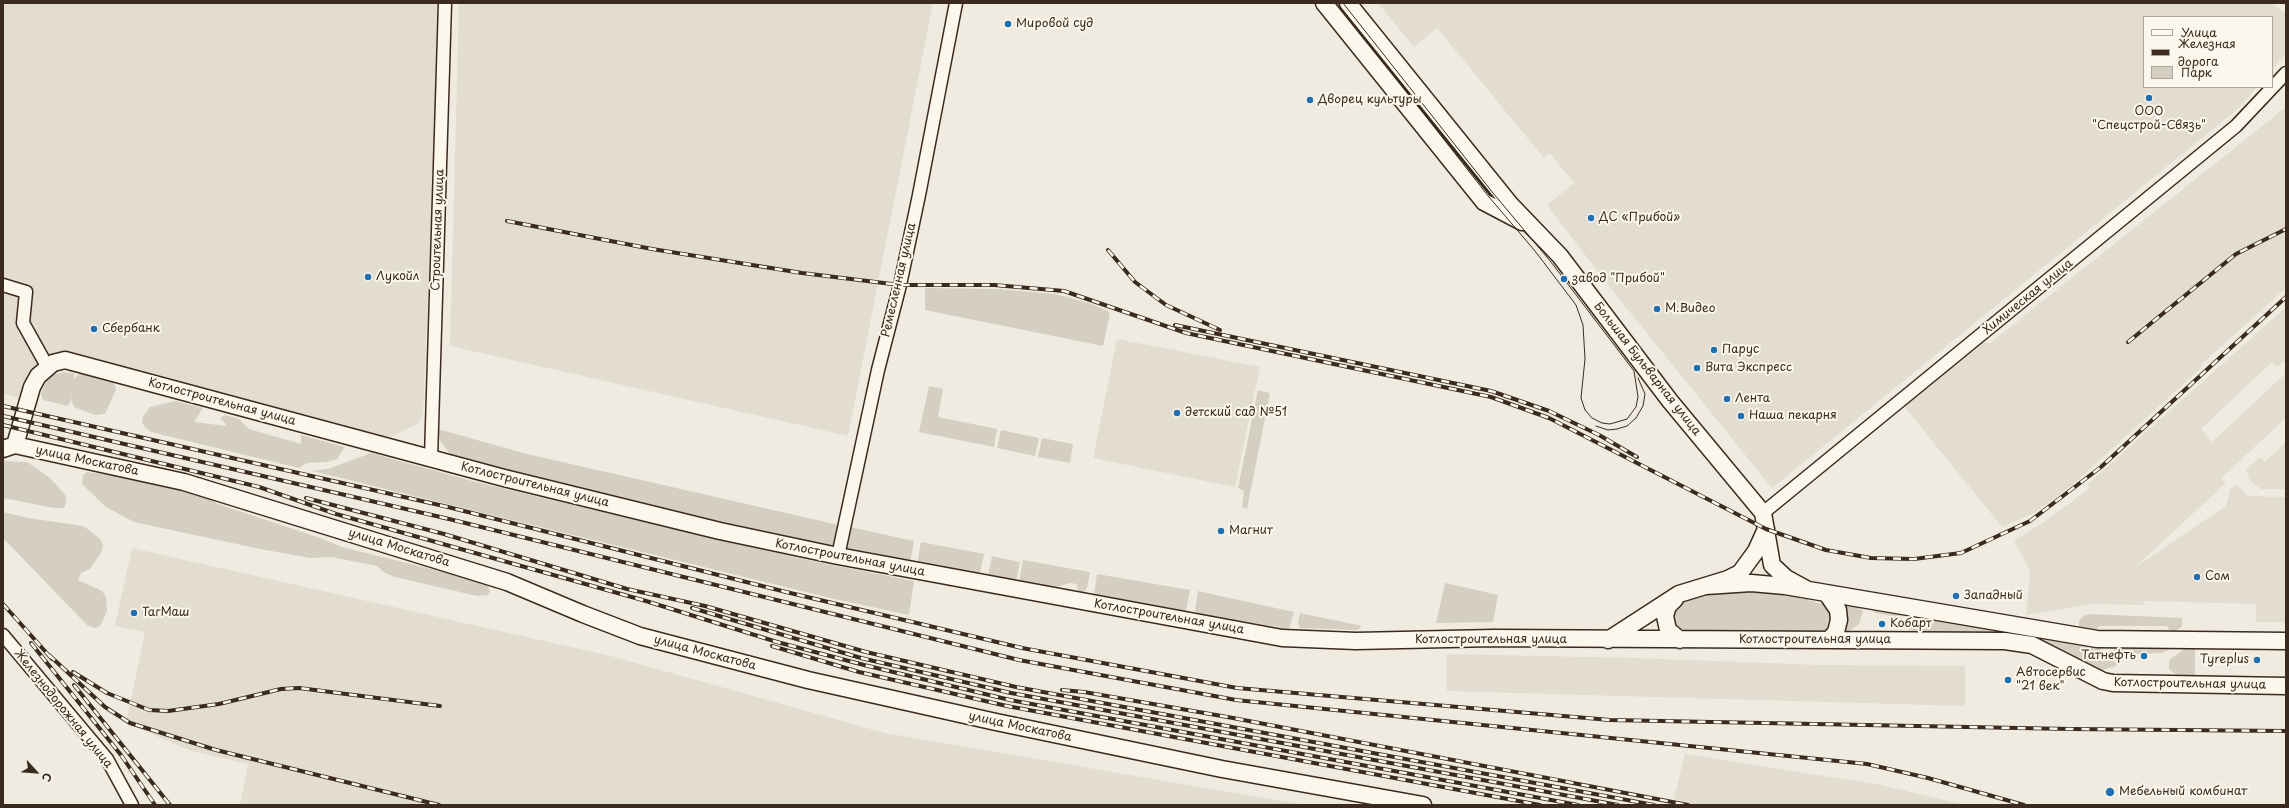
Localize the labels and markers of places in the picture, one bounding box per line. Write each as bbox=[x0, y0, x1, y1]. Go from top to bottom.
place label: Мировой суд bbox=[1016, 17, 1093, 31]
marker: Мировой суд bbox=[1003, 19, 1013, 29]
place label: Дворец культуры bbox=[1318, 93, 1422, 107]
marker: ООО "Спецстрой-Связь" bbox=[2144, 93, 2154, 103]
marker: Дворец культуры bbox=[1305, 95, 1315, 105]
place label: ООО "Спецстрой-Связь" bbox=[2092, 105, 2206, 133]
place label: ДC «Прибой» bbox=[1599, 211, 1680, 225]
marker: ДC «Прибой» bbox=[1586, 213, 1596, 223]
place label: Лукойл bbox=[376, 270, 419, 284]
marker: Лукойл bbox=[363, 272, 373, 282]
place label: завод "Прибой" bbox=[1572, 272, 1665, 286]
marker: завод "Прибой" bbox=[1559, 274, 1569, 284]
place label: М.Видео bbox=[1665, 302, 1715, 316]
marker: М.Видео bbox=[1652, 304, 1662, 314]
place label: Сбербанк bbox=[102, 322, 160, 336]
marker: Сбербанк bbox=[89, 324, 99, 334]
place label: Парус bbox=[1722, 343, 1759, 357]
marker: Парус bbox=[1709, 345, 1719, 355]
place label: Вита Экспресс bbox=[1705, 361, 1792, 375]
marker: Вита Экспресс bbox=[1692, 363, 1702, 373]
place label: Лента bbox=[1735, 392, 1770, 406]
marker: Лента bbox=[1722, 394, 1732, 404]
place label: детский сад №51 bbox=[1185, 406, 1287, 420]
marker: детский сад №51 bbox=[1172, 408, 1182, 418]
place label: Наша пекарня bbox=[1749, 409, 1837, 423]
marker: Наша пекарня bbox=[1736, 411, 1746, 421]
place label: Магнит bbox=[1229, 524, 1273, 538]
marker: Магнит bbox=[1216, 526, 1226, 536]
place label: Сом bbox=[2205, 570, 2230, 584]
marker: Сом bbox=[2192, 572, 2202, 582]
place label: Западный bbox=[1964, 589, 2023, 603]
marker: Западный bbox=[1951, 591, 1961, 601]
place label: ТагМаш bbox=[142, 606, 189, 620]
marker: ТагМаш bbox=[129, 608, 139, 618]
place label: Кобарт bbox=[1890, 617, 1932, 631]
marker: Кобарт bbox=[1877, 619, 1887, 629]
place label: Татнефть bbox=[2081, 649, 2136, 663]
marker: Татнефть bbox=[2139, 651, 2149, 661]
place label: Tyreplus bbox=[2200, 653, 2249, 667]
marker: Tyreplus bbox=[2252, 655, 2262, 665]
place label: Автосервис "21 век" bbox=[2016, 666, 2086, 694]
marker: Автосервис "21 век" bbox=[2003, 675, 2013, 685]
place label: Мебельный комбинат bbox=[2119, 785, 2247, 799]
marker: Мебельный комбинат bbox=[2104, 786, 2116, 798]

